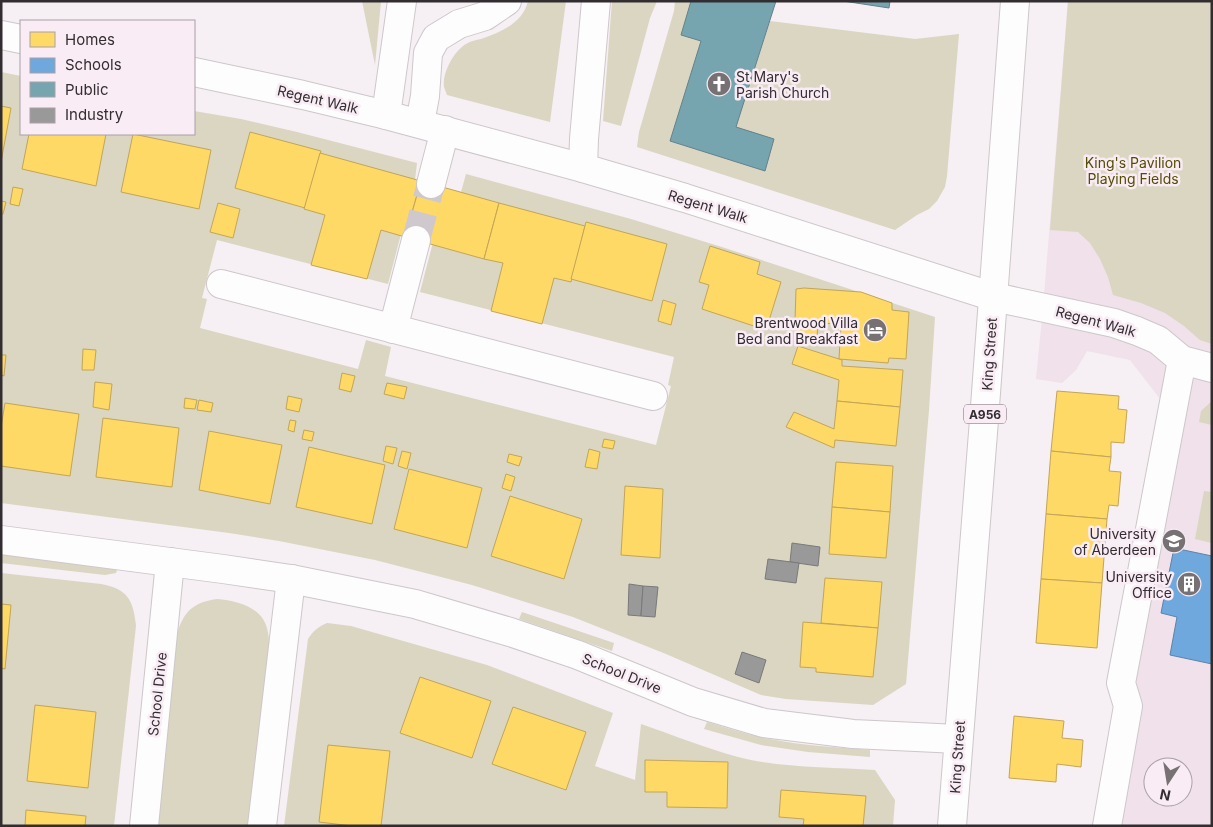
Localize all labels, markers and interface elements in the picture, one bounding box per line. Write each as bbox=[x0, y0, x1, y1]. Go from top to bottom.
legend bbox=[20, 20, 195, 135]
text: Homes bbox=[65, 30, 115, 49]
text: Schools bbox=[65, 55, 122, 74]
place label: St Mary's Parish Church bbox=[736, 68, 829, 101]
church icon: St Mary's Parish Church bbox=[706, 71, 732, 97]
text: Public bbox=[65, 80, 108, 99]
street label: Regent Walk bbox=[276, 81, 360, 117]
text: Industry bbox=[65, 105, 124, 124]
park label: King's Pavilion Playing Fields bbox=[1085, 154, 1181, 187]
street label: Regent Walk bbox=[666, 186, 750, 226]
street label: Regent Walk bbox=[1054, 302, 1138, 340]
place label: Brentwood Villa Bed and Breakfast bbox=[737, 314, 858, 347]
street label: King Street bbox=[978, 316, 1000, 391]
hotel icon: Brentwood Villa Bed and Breakfast bbox=[862, 317, 888, 343]
road number: A956 bbox=[964, 404, 1006, 424]
place label: University of Aberdeen bbox=[1074, 525, 1156, 558]
school or university icon: University of Aberdeen bbox=[1161, 528, 1187, 554]
place label: University Office bbox=[1105, 568, 1172, 601]
building icon: University Office bbox=[1176, 571, 1202, 597]
street label: School Drive bbox=[580, 649, 664, 697]
street label: School Drive bbox=[144, 651, 170, 737]
street label: King Street bbox=[946, 719, 968, 794]
north arrow bbox=[1143, 757, 1193, 807]
text: N bbox=[1158, 786, 1172, 805]

